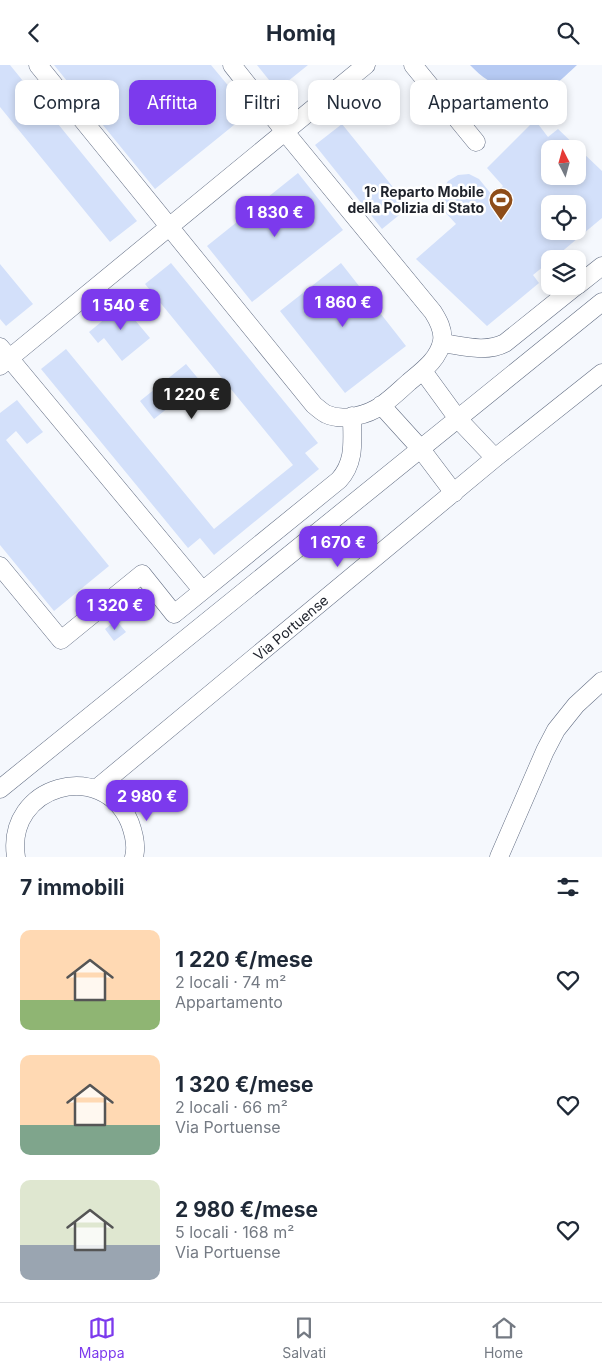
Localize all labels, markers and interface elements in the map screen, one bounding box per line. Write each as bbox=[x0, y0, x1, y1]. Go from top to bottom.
icon: back bbox=[20, 19, 48, 47]
icon: search bbox=[554, 19, 582, 47]
text: Homiq bbox=[266, 20, 336, 46]
chip: Compra bbox=[15, 80, 119, 125]
chip: Affitta bbox=[129, 80, 216, 125]
chip: Filtri bbox=[226, 80, 298, 125]
chip: Nuovo bbox=[308, 80, 400, 125]
chip: Appartamento bbox=[410, 80, 567, 125]
north arrow bbox=[541, 140, 586, 185]
map controls bbox=[541, 140, 586, 295]
place label: 1º Reparto Mobile della Polizia di Stato bbox=[347, 183, 484, 216]
sports icon: 1º Reparto Mobile della Polizia di Stato bbox=[488, 187, 514, 221]
pin: 1 830 € bbox=[229, 195, 321, 238]
button: locate bbox=[541, 195, 586, 240]
text: 1 830 € bbox=[247, 202, 303, 222]
button: layers bbox=[541, 250, 586, 295]
pin: 1 860 € bbox=[297, 285, 389, 328]
pin: 1 540 € bbox=[75, 289, 167, 331]
text: 1 860 € bbox=[314, 292, 372, 312]
text: 1 540 € bbox=[92, 295, 150, 315]
pin: 1 220 € bbox=[146, 377, 238, 420]
text: 1 220 € bbox=[164, 384, 220, 404]
pin: 1 670 € bbox=[292, 525, 384, 568]
text: 1 670 € bbox=[310, 532, 366, 552]
pin: 1 320 € bbox=[69, 589, 161, 631]
street label: Via Portuense bbox=[250, 591, 332, 664]
text: 1 320 € bbox=[87, 595, 143, 615]
pin: 2 980 € bbox=[101, 779, 193, 822]
text: 2 980 € bbox=[117, 786, 177, 806]
icon: filters bbox=[554, 873, 582, 901]
text: 7 immobili bbox=[20, 875, 124, 900]
text: 1 220 €/mese bbox=[175, 947, 313, 972]
icon: home bbox=[60, 950, 120, 1010]
icon: heart bbox=[554, 966, 582, 994]
text: 2 locali · 74 m² bbox=[175, 972, 286, 992]
text: Appartamento bbox=[175, 992, 283, 1012]
text: 1 320 €/mese bbox=[175, 1072, 313, 1097]
icon: home bbox=[60, 1075, 120, 1135]
icon: heart bbox=[554, 1091, 582, 1119]
text: 2 locali · 66 m² bbox=[175, 1097, 288, 1117]
text: Via Portuense bbox=[175, 1117, 281, 1137]
text: 2 980 €/mese bbox=[175, 1197, 318, 1222]
icon: home bbox=[60, 1200, 120, 1260]
icon: heart bbox=[554, 1216, 582, 1244]
text: 5 locali · 168 m² bbox=[175, 1222, 294, 1242]
text: Via Portuense bbox=[175, 1242, 281, 1262]
tab: Mappa bbox=[79, 1314, 125, 1361]
tab: Salvati bbox=[282, 1314, 326, 1361]
tab: Home bbox=[484, 1314, 523, 1361]

